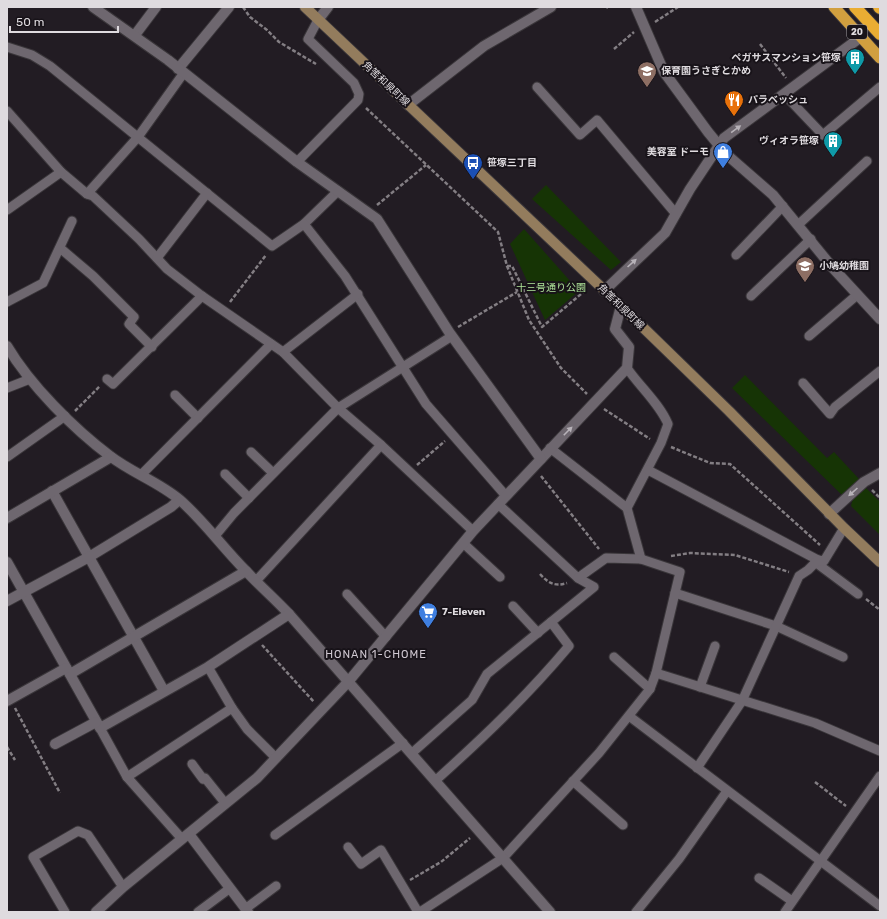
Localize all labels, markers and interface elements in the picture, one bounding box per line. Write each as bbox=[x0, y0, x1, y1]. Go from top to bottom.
scale bar bbox=[10, 8, 118, 34]
text: 50 m bbox=[16, 15, 44, 29]
road number: 20 bbox=[847, 25, 867, 39]
building icon: ペガサスマンション笹塚 bbox=[844, 47, 866, 75]
place label: ペガサスマンション笹塚 bbox=[732, 52, 841, 64]
street label: 角筈和泉町線 bbox=[360, 59, 412, 109]
school or university icon: 保育園うさぎとかめ bbox=[636, 60, 658, 88]
place label: 保育園うさぎとかめ bbox=[661, 65, 751, 77]
restaurant icon: パラベッシュ bbox=[723, 89, 745, 117]
place label: パラベッシュ bbox=[748, 94, 808, 106]
one-way arrow bbox=[731, 125, 741, 133]
building icon: ヴィオラ笹塚 bbox=[822, 130, 844, 158]
place label: ヴィオラ笹塚 bbox=[759, 135, 819, 147]
shop icon: 美容室 ドーモ bbox=[712, 141, 734, 169]
place label: 美容室 ドーモ bbox=[647, 146, 709, 158]
bus stop icon: 笹塚三丁目 bbox=[462, 152, 484, 180]
place label: 笹塚三丁目 bbox=[487, 157, 537, 169]
school or university icon: 小鳩幼稚園 bbox=[794, 255, 816, 283]
one-way arrow bbox=[627, 258, 637, 268]
place label: 小鳩幼稚園 bbox=[819, 260, 869, 272]
park label: 十三号通り公園 bbox=[516, 282, 586, 294]
street label: 角筈和泉町線 bbox=[595, 282, 647, 332]
one-way arrow bbox=[563, 426, 573, 435]
one-way arrow bbox=[849, 487, 858, 496]
supermarket icon: 7-Eleven bbox=[417, 601, 439, 629]
place label: 7-Eleven bbox=[442, 606, 485, 618]
district label: HONAN 1-CHOME bbox=[325, 648, 427, 661]

